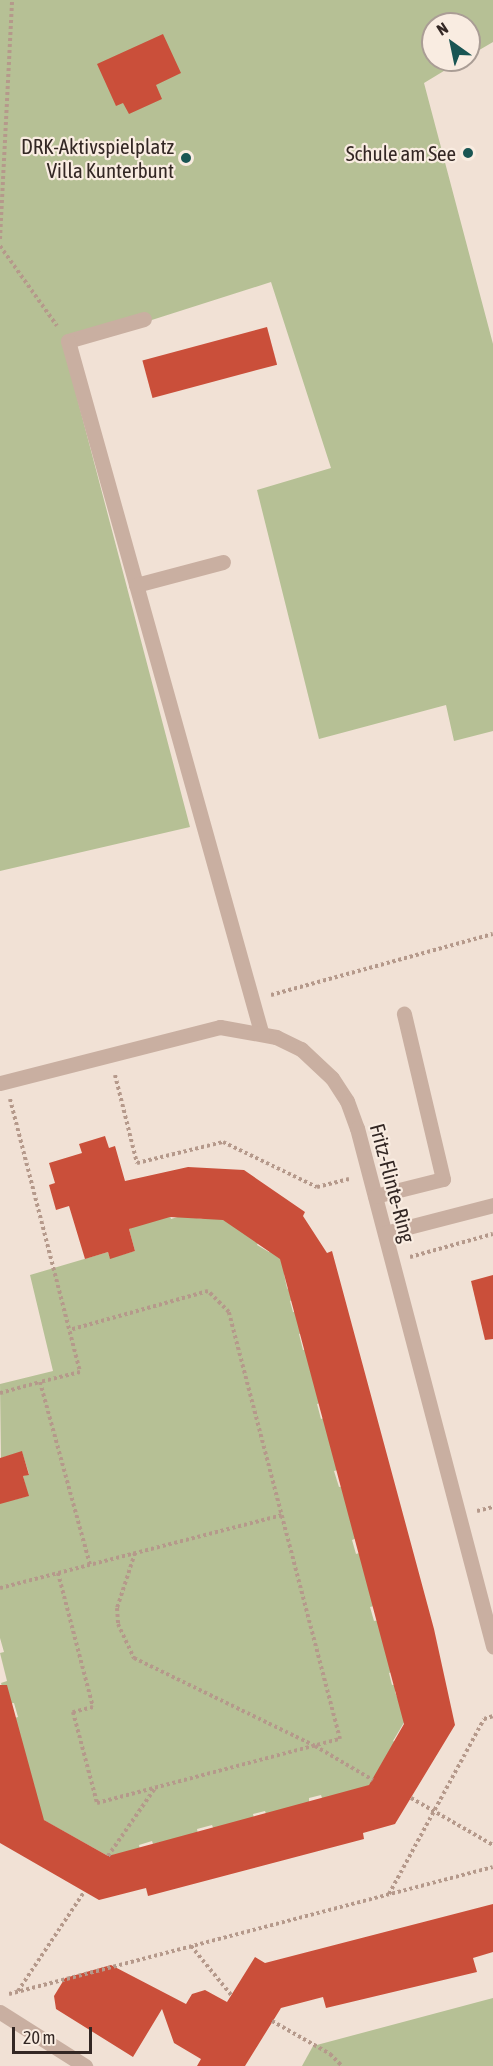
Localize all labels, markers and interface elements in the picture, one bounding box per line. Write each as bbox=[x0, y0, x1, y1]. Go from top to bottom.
north arrow bbox=[421, 12, 481, 72]
text: N bbox=[433, 18, 451, 39]
place label: DRK-Aktivspielplatz Villa Kunterbunt bbox=[21, 133, 174, 183]
place label: Schule am See bbox=[346, 140, 456, 166]
marker: Schule am See bbox=[461, 146, 475, 160]
marker: DRK-Aktivspielplatz Villa Kunterbunt bbox=[179, 151, 193, 165]
street label: Fritz-Flinte-Ring bbox=[365, 1121, 421, 1245]
scale bar bbox=[15, 2015, 94, 2053]
text: 20 m bbox=[23, 2027, 55, 2048]

